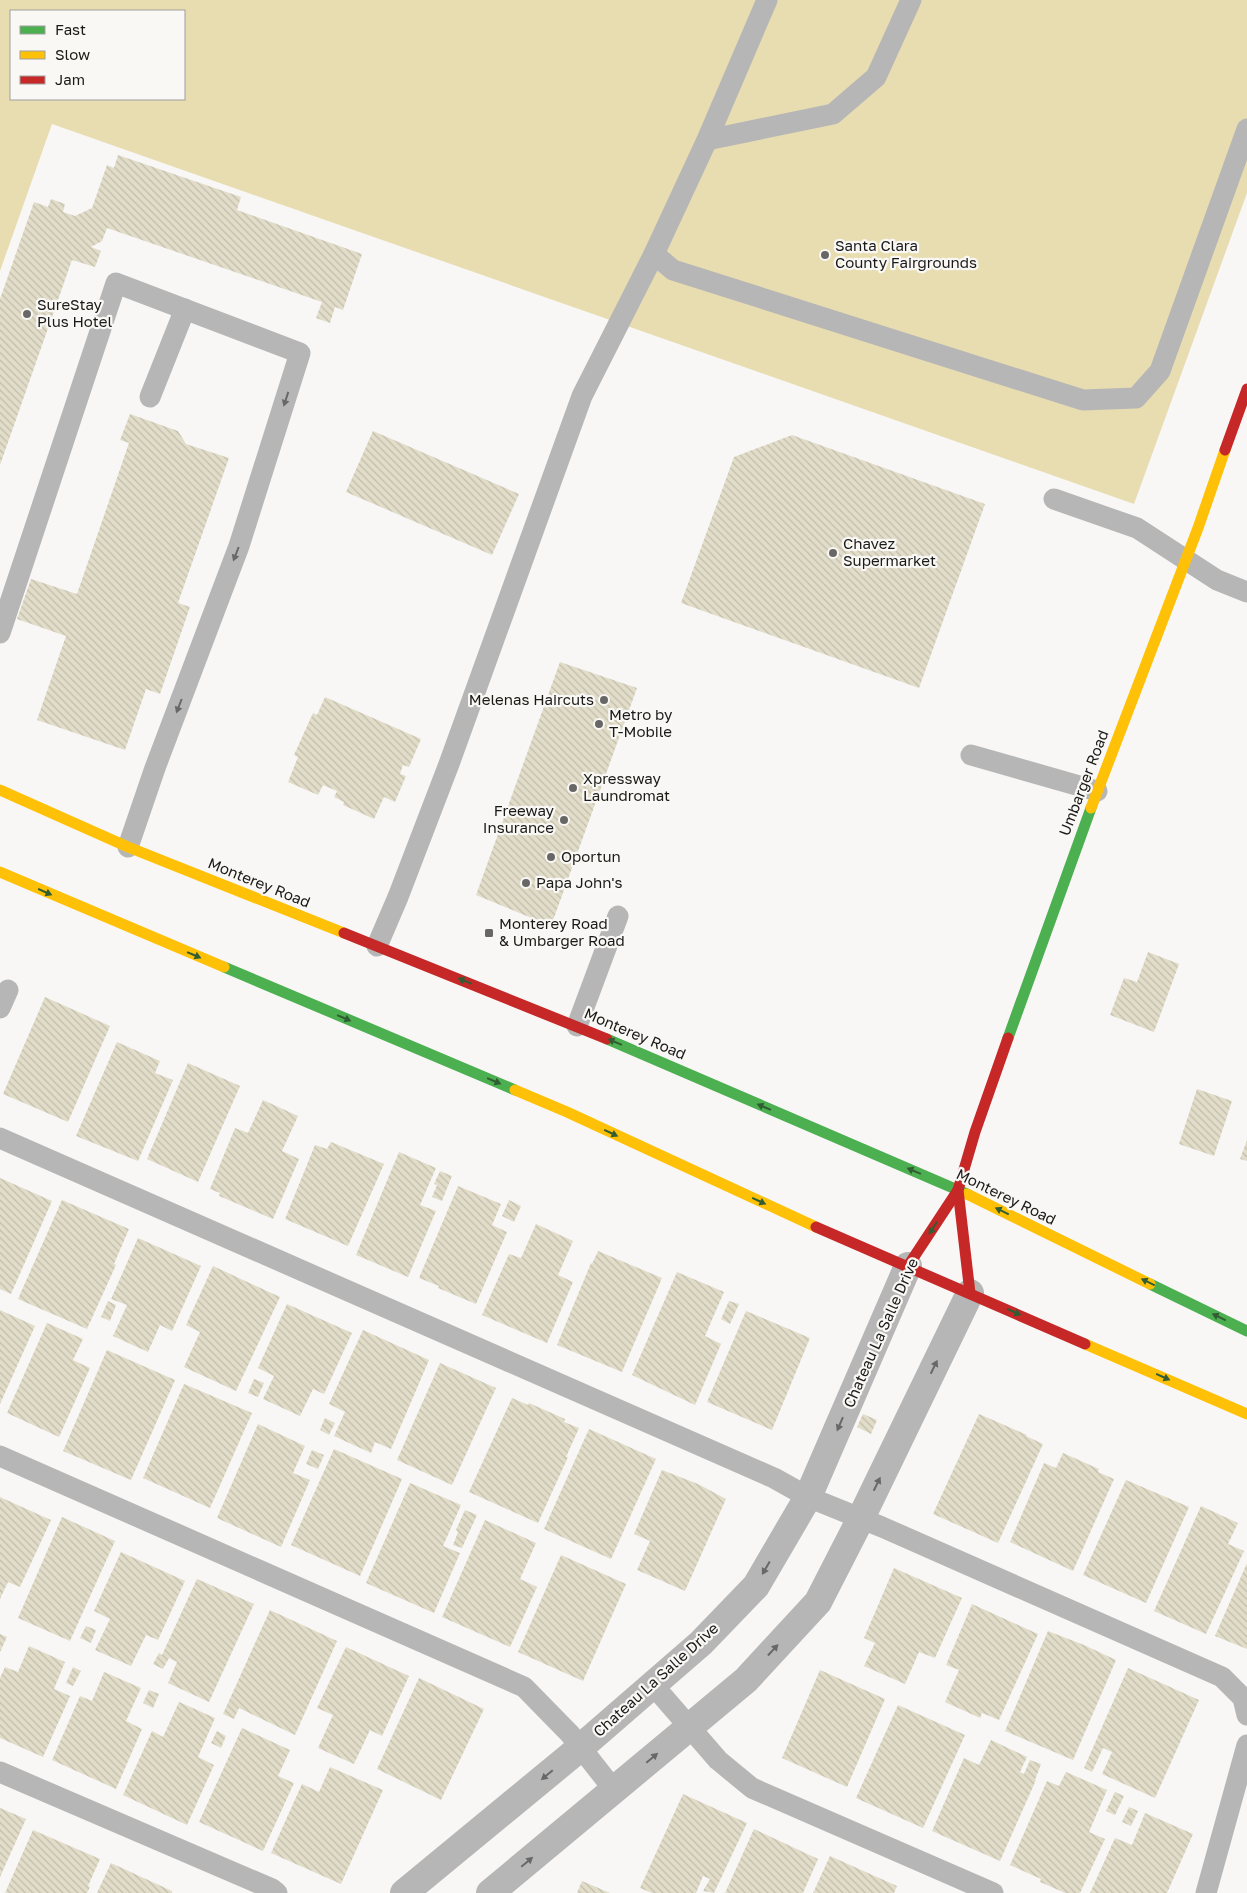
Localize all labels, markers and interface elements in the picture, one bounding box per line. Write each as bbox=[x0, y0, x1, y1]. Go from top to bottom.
legend bbox=[10, 10, 185, 100]
text: Fast bbox=[55, 20, 86, 38]
text: Slow bbox=[55, 45, 90, 63]
text: Jam bbox=[55, 70, 85, 88]
place label: Santa Clara County Fairgrounds bbox=[835, 236, 977, 271]
marker: Santa Clara County Fairgrounds bbox=[819, 249, 831, 261]
place label: SureStay Plus Hotel bbox=[37, 295, 113, 330]
marker: SureStay Plus Hotel bbox=[21, 308, 33, 320]
one-way arrow bbox=[281, 392, 289, 407]
place label: Chavez Supermarket bbox=[843, 534, 936, 569]
one-way arrow bbox=[232, 547, 240, 562]
marker: Chavez Supermarket bbox=[827, 547, 839, 559]
place label: Melenas Haircuts bbox=[469, 690, 594, 708]
marker: Melenas Haircuts bbox=[598, 694, 610, 706]
one-way arrow bbox=[174, 699, 182, 713]
place label: Metro by T-Mobile bbox=[609, 705, 673, 740]
marker: Metro by T-Mobile bbox=[593, 718, 605, 730]
street label: Umbarger Road bbox=[1055, 727, 1112, 838]
place label: Xpressway Laundromat bbox=[583, 769, 670, 804]
marker: Xpressway Laundromat bbox=[567, 782, 579, 794]
place label: Freeway Insurance bbox=[483, 801, 555, 836]
marker: Freeway Insurance bbox=[558, 814, 570, 826]
place label: Oportun bbox=[561, 847, 621, 865]
marker: Oportun bbox=[545, 851, 557, 863]
street label: Monterey Road bbox=[206, 853, 313, 911]
place label: Papa John's bbox=[536, 873, 623, 891]
marker: Papa John's bbox=[520, 877, 532, 889]
one-way arrow bbox=[38, 888, 52, 896]
place label: Monterey Road & Umbarger Road bbox=[499, 914, 625, 949]
marker: Monterey Road & Umbarger Road bbox=[483, 927, 495, 939]
one-way arrow bbox=[187, 952, 201, 960]
one-way arrow bbox=[457, 977, 472, 984]
street label: Monterey Road bbox=[582, 1004, 689, 1063]
one-way arrow bbox=[337, 1015, 351, 1023]
one-way arrow bbox=[608, 1038, 622, 1046]
one-way arrow bbox=[487, 1078, 501, 1086]
one-way arrow bbox=[757, 1102, 771, 1110]
one-way arrow bbox=[604, 1129, 618, 1137]
street label: Monterey Road bbox=[954, 1164, 1059, 1228]
one-way arrow bbox=[906, 1166, 921, 1174]
one-way arrow bbox=[752, 1197, 766, 1205]
one-way arrow bbox=[995, 1207, 1009, 1215]
one-way arrow bbox=[928, 1222, 938, 1235]
street label: Chateau La Salle Drive bbox=[839, 1255, 921, 1410]
one-way arrow bbox=[1141, 1278, 1155, 1286]
one-way arrow bbox=[1007, 1309, 1021, 1317]
one-way arrow bbox=[1212, 1313, 1226, 1321]
one-way arrow bbox=[930, 1360, 938, 1374]
one-way arrow bbox=[1156, 1374, 1170, 1382]
one-way arrow bbox=[835, 1416, 843, 1431]
one-way arrow bbox=[874, 1477, 882, 1491]
one-way arrow bbox=[762, 1562, 771, 1575]
street label: Chateau La Salle Drive bbox=[589, 1618, 722, 1740]
one-way arrow bbox=[767, 1644, 779, 1656]
one-way arrow bbox=[646, 1752, 658, 1764]
one-way arrow bbox=[541, 1769, 553, 1780]
one-way arrow bbox=[521, 1856, 534, 1867]

